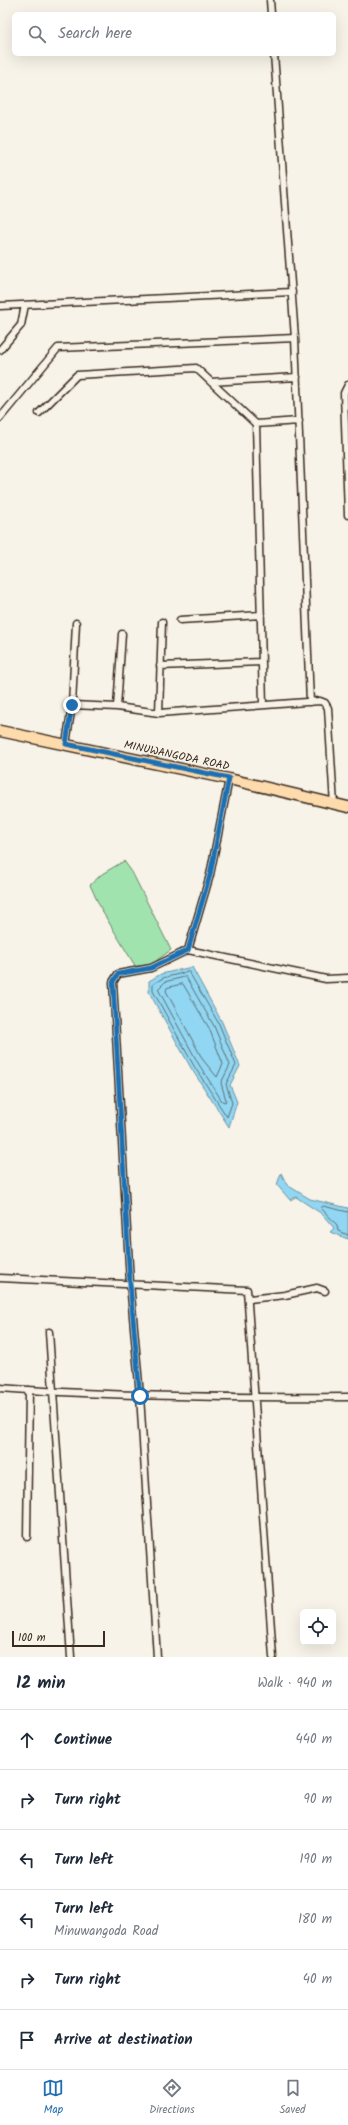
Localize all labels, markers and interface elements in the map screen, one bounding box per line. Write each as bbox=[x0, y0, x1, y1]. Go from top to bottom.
search box bbox=[12, 12, 336, 56]
text: Search here bbox=[58, 22, 132, 46]
icon: search bbox=[26, 23, 48, 45]
route end bbox=[63, 696, 81, 714]
street label: MINUWANGODA ROAD bbox=[122, 736, 231, 776]
route start bbox=[131, 1387, 149, 1405]
map controls bbox=[300, 1609, 336, 1645]
button: locate bbox=[300, 1609, 336, 1645]
scale bar bbox=[12, 1629, 105, 1648]
text: 100 m bbox=[18, 1629, 46, 1647]
text: 12 min bbox=[16, 1670, 65, 1697]
text: Walk · 940 m bbox=[257, 1673, 332, 1694]
text: Continue bbox=[54, 1728, 112, 1752]
icon: ahead bbox=[16, 1729, 38, 1751]
text: 440 m bbox=[296, 1729, 332, 1750]
text: Turn right bbox=[54, 1788, 121, 1812]
icon: right bbox=[16, 1789, 38, 1811]
text: 90 m bbox=[304, 1789, 332, 1810]
text: Turn left bbox=[54, 1848, 114, 1872]
icon: left bbox=[16, 1849, 38, 1871]
text: 190 m bbox=[300, 1849, 332, 1870]
text: Turn left bbox=[54, 1897, 114, 1921]
icon: left bbox=[16, 1909, 38, 1931]
text: 180 m bbox=[298, 1909, 332, 1930]
text: Minuwangoda Road bbox=[54, 1921, 158, 1942]
text: Turn right bbox=[54, 1968, 121, 1992]
icon: right bbox=[16, 1969, 38, 1991]
text: 40 m bbox=[303, 1969, 332, 1990]
text: Arrive at destination bbox=[54, 2028, 193, 2052]
icon: arrive bbox=[16, 2029, 38, 2051]
tab: Map bbox=[42, 2077, 64, 2119]
tab: Directions bbox=[149, 2077, 195, 2119]
tab: Saved bbox=[280, 2077, 306, 2119]

